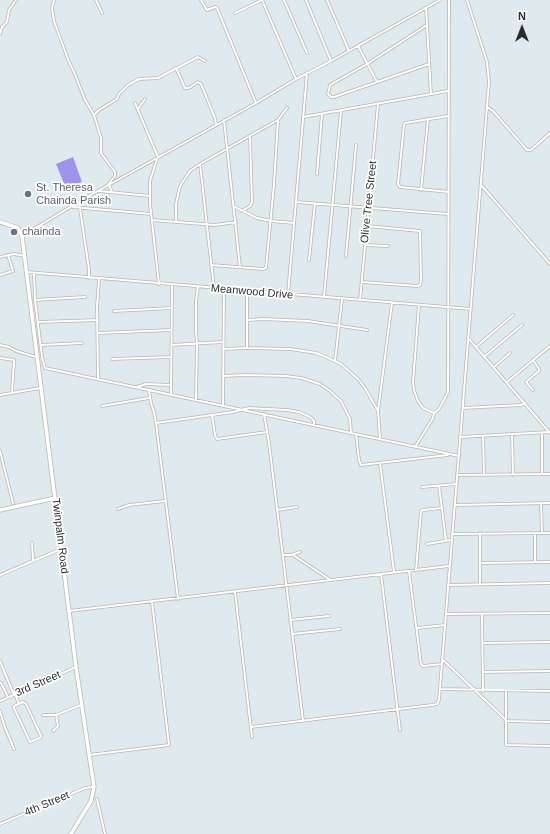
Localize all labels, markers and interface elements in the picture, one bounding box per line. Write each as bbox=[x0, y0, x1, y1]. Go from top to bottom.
north arrow bbox=[502, 8, 542, 48]
text: N bbox=[518, 10, 526, 22]
street label: Olive Tree Street bbox=[358, 160, 380, 244]
place label: St. Theresa Chainda Parish bbox=[36, 181, 111, 207]
marker: St. Theresa Chainda Parish bbox=[23, 189, 33, 199]
place label: chainda bbox=[22, 225, 61, 239]
marker: chainda bbox=[9, 227, 19, 237]
street label: Meanwood Drive bbox=[210, 282, 294, 302]
street label: Twinpalm Road bbox=[49, 498, 71, 574]
street label: 3rd Street bbox=[13, 668, 63, 700]
street label: 4th Street bbox=[22, 789, 72, 819]

